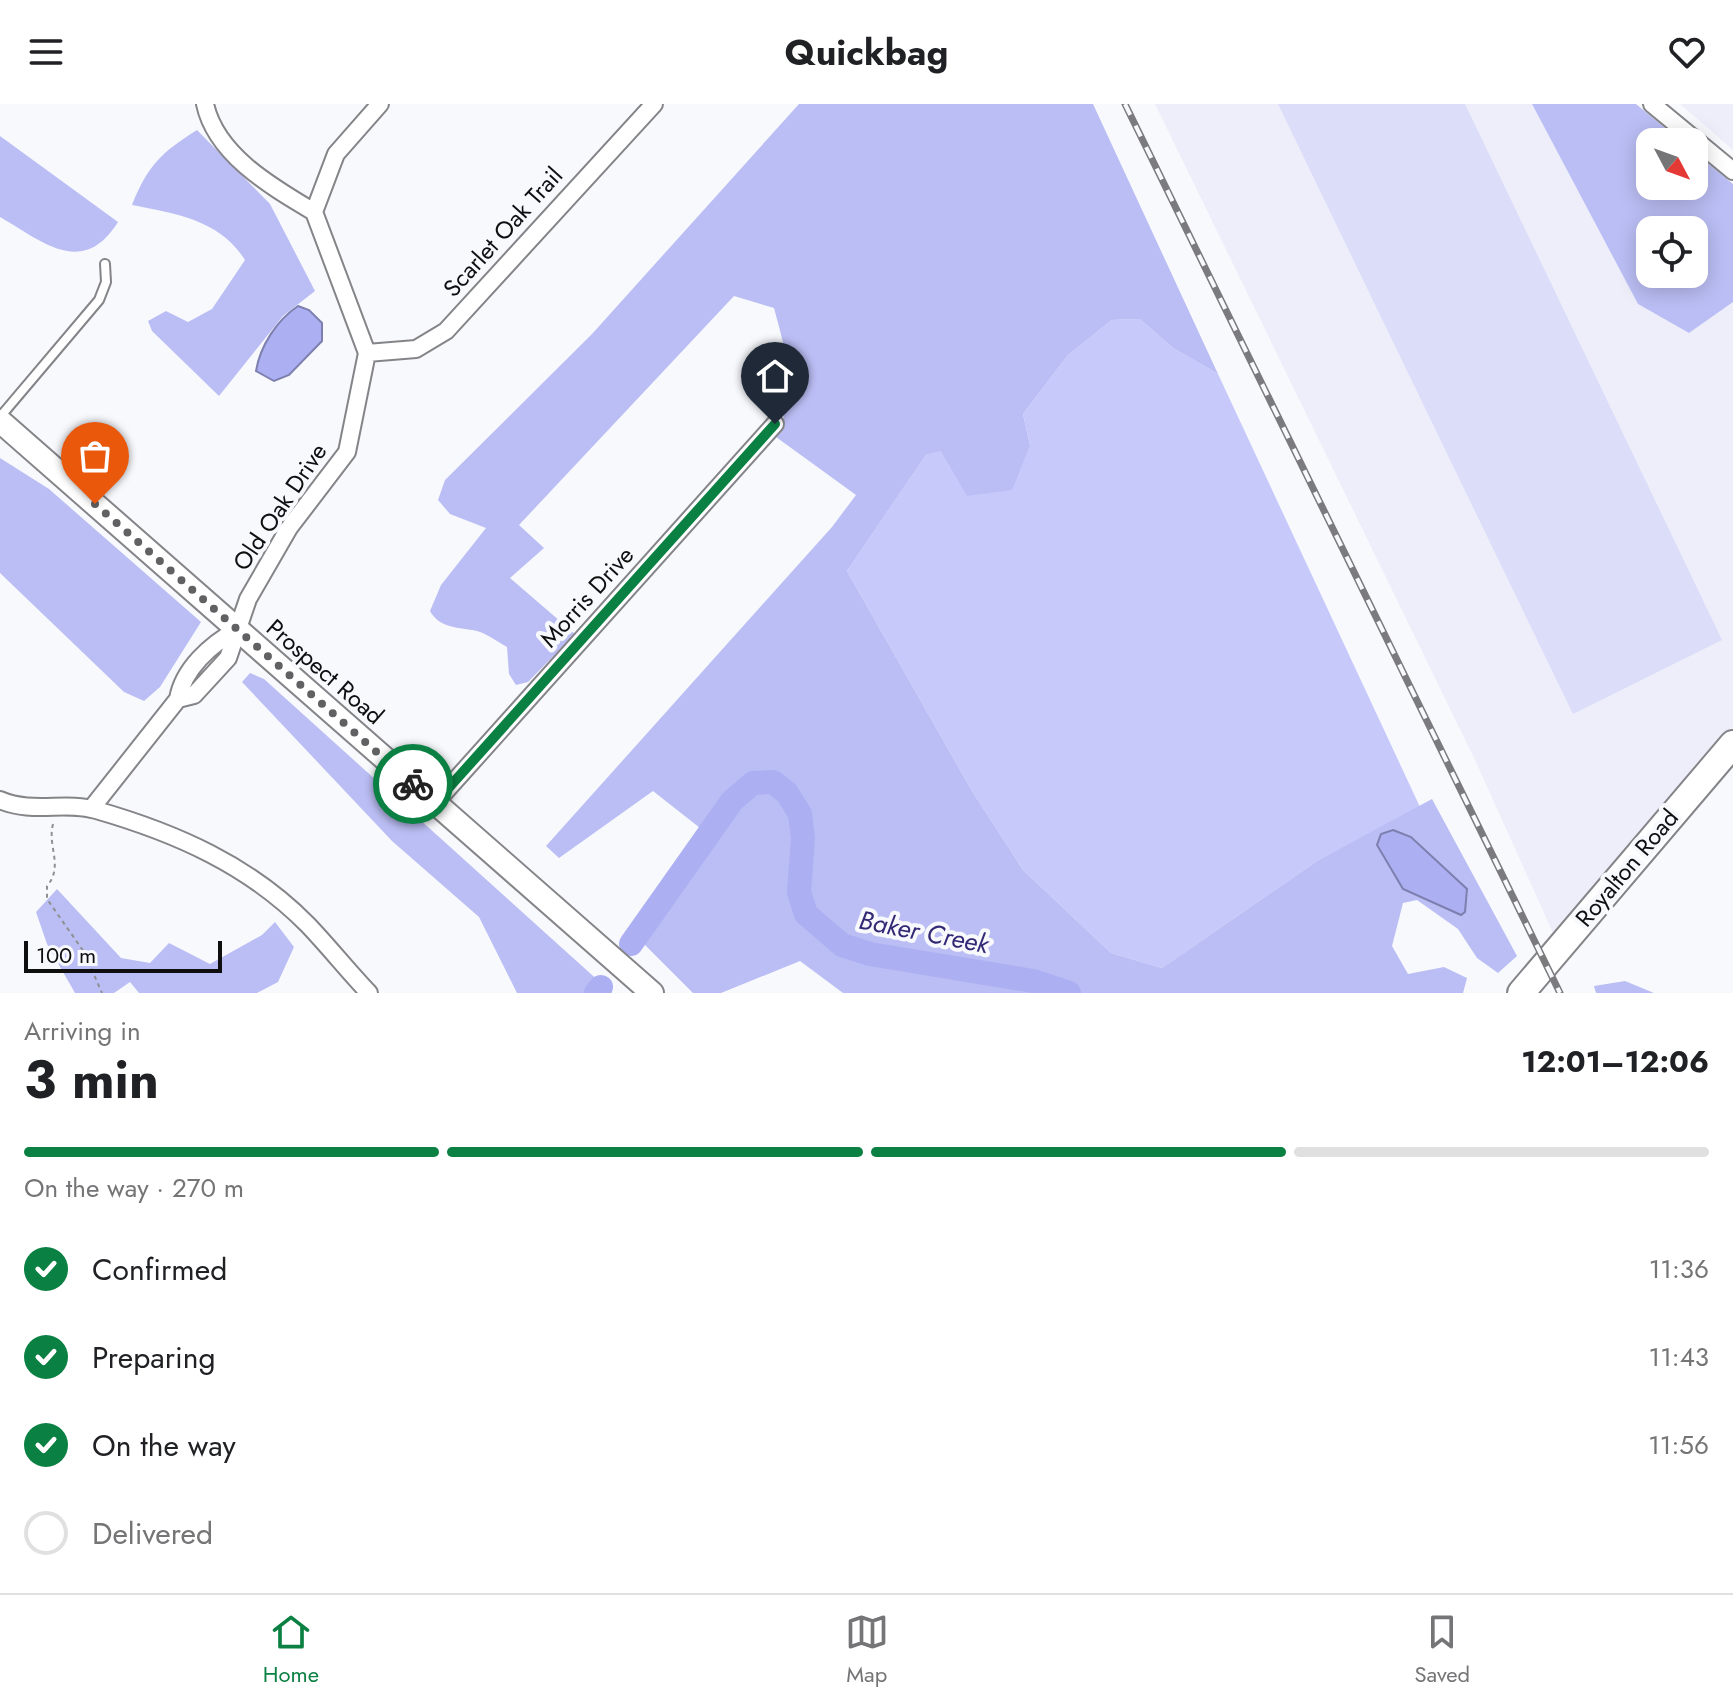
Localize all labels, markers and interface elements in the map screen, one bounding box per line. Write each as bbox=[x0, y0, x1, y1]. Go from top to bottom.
text: Quickbag bbox=[785, 26, 948, 78]
icon: menu bbox=[24, 30, 68, 74]
icon: heart bbox=[1665, 30, 1709, 74]
north arrow bbox=[1636, 128, 1708, 200]
map controls bbox=[1636, 128, 1708, 288]
street label: Scarlet Oak Trail bbox=[435, 159, 571, 304]
button: locate bbox=[1636, 216, 1708, 288]
pin bbox=[741, 342, 809, 424]
icon: home bbox=[753, 354, 797, 398]
pin bbox=[61, 422, 129, 504]
icon: bag bbox=[73, 434, 117, 478]
street label: Old Oak Drive bbox=[224, 436, 335, 577]
street label: Morris Drive bbox=[532, 538, 642, 655]
street label: Prospect Road bbox=[259, 611, 392, 733]
courier bbox=[373, 744, 453, 824]
icon: bike bbox=[391, 762, 435, 806]
street label: Royalton Road bbox=[1567, 801, 1686, 934]
water label: Baker Creek bbox=[856, 901, 994, 964]
scale bar bbox=[24, 937, 222, 973]
text: 100 m bbox=[36, 939, 96, 971]
text: Arriving in bbox=[24, 1012, 141, 1050]
text: 12:01–12:06 bbox=[1521, 1040, 1709, 1083]
text: 3 min bbox=[24, 1042, 159, 1118]
text: On the way · 270 m bbox=[24, 1169, 244, 1207]
icon: check bbox=[24, 1247, 68, 1291]
text: Confirmed bbox=[92, 1248, 227, 1291]
text: 11:36 bbox=[1649, 1250, 1709, 1288]
icon: check bbox=[24, 1335, 68, 1379]
text: Preparing bbox=[92, 1336, 216, 1379]
text: 11:43 bbox=[1648, 1338, 1709, 1376]
icon: check bbox=[24, 1423, 68, 1467]
text: On the way bbox=[92, 1424, 236, 1467]
text: 11:56 bbox=[1648, 1426, 1709, 1464]
text: Delivered bbox=[92, 1512, 213, 1555]
tab: Home bbox=[263, 1610, 319, 1690]
tab: Map bbox=[845, 1610, 889, 1690]
tab: Saved bbox=[1414, 1610, 1470, 1690]

